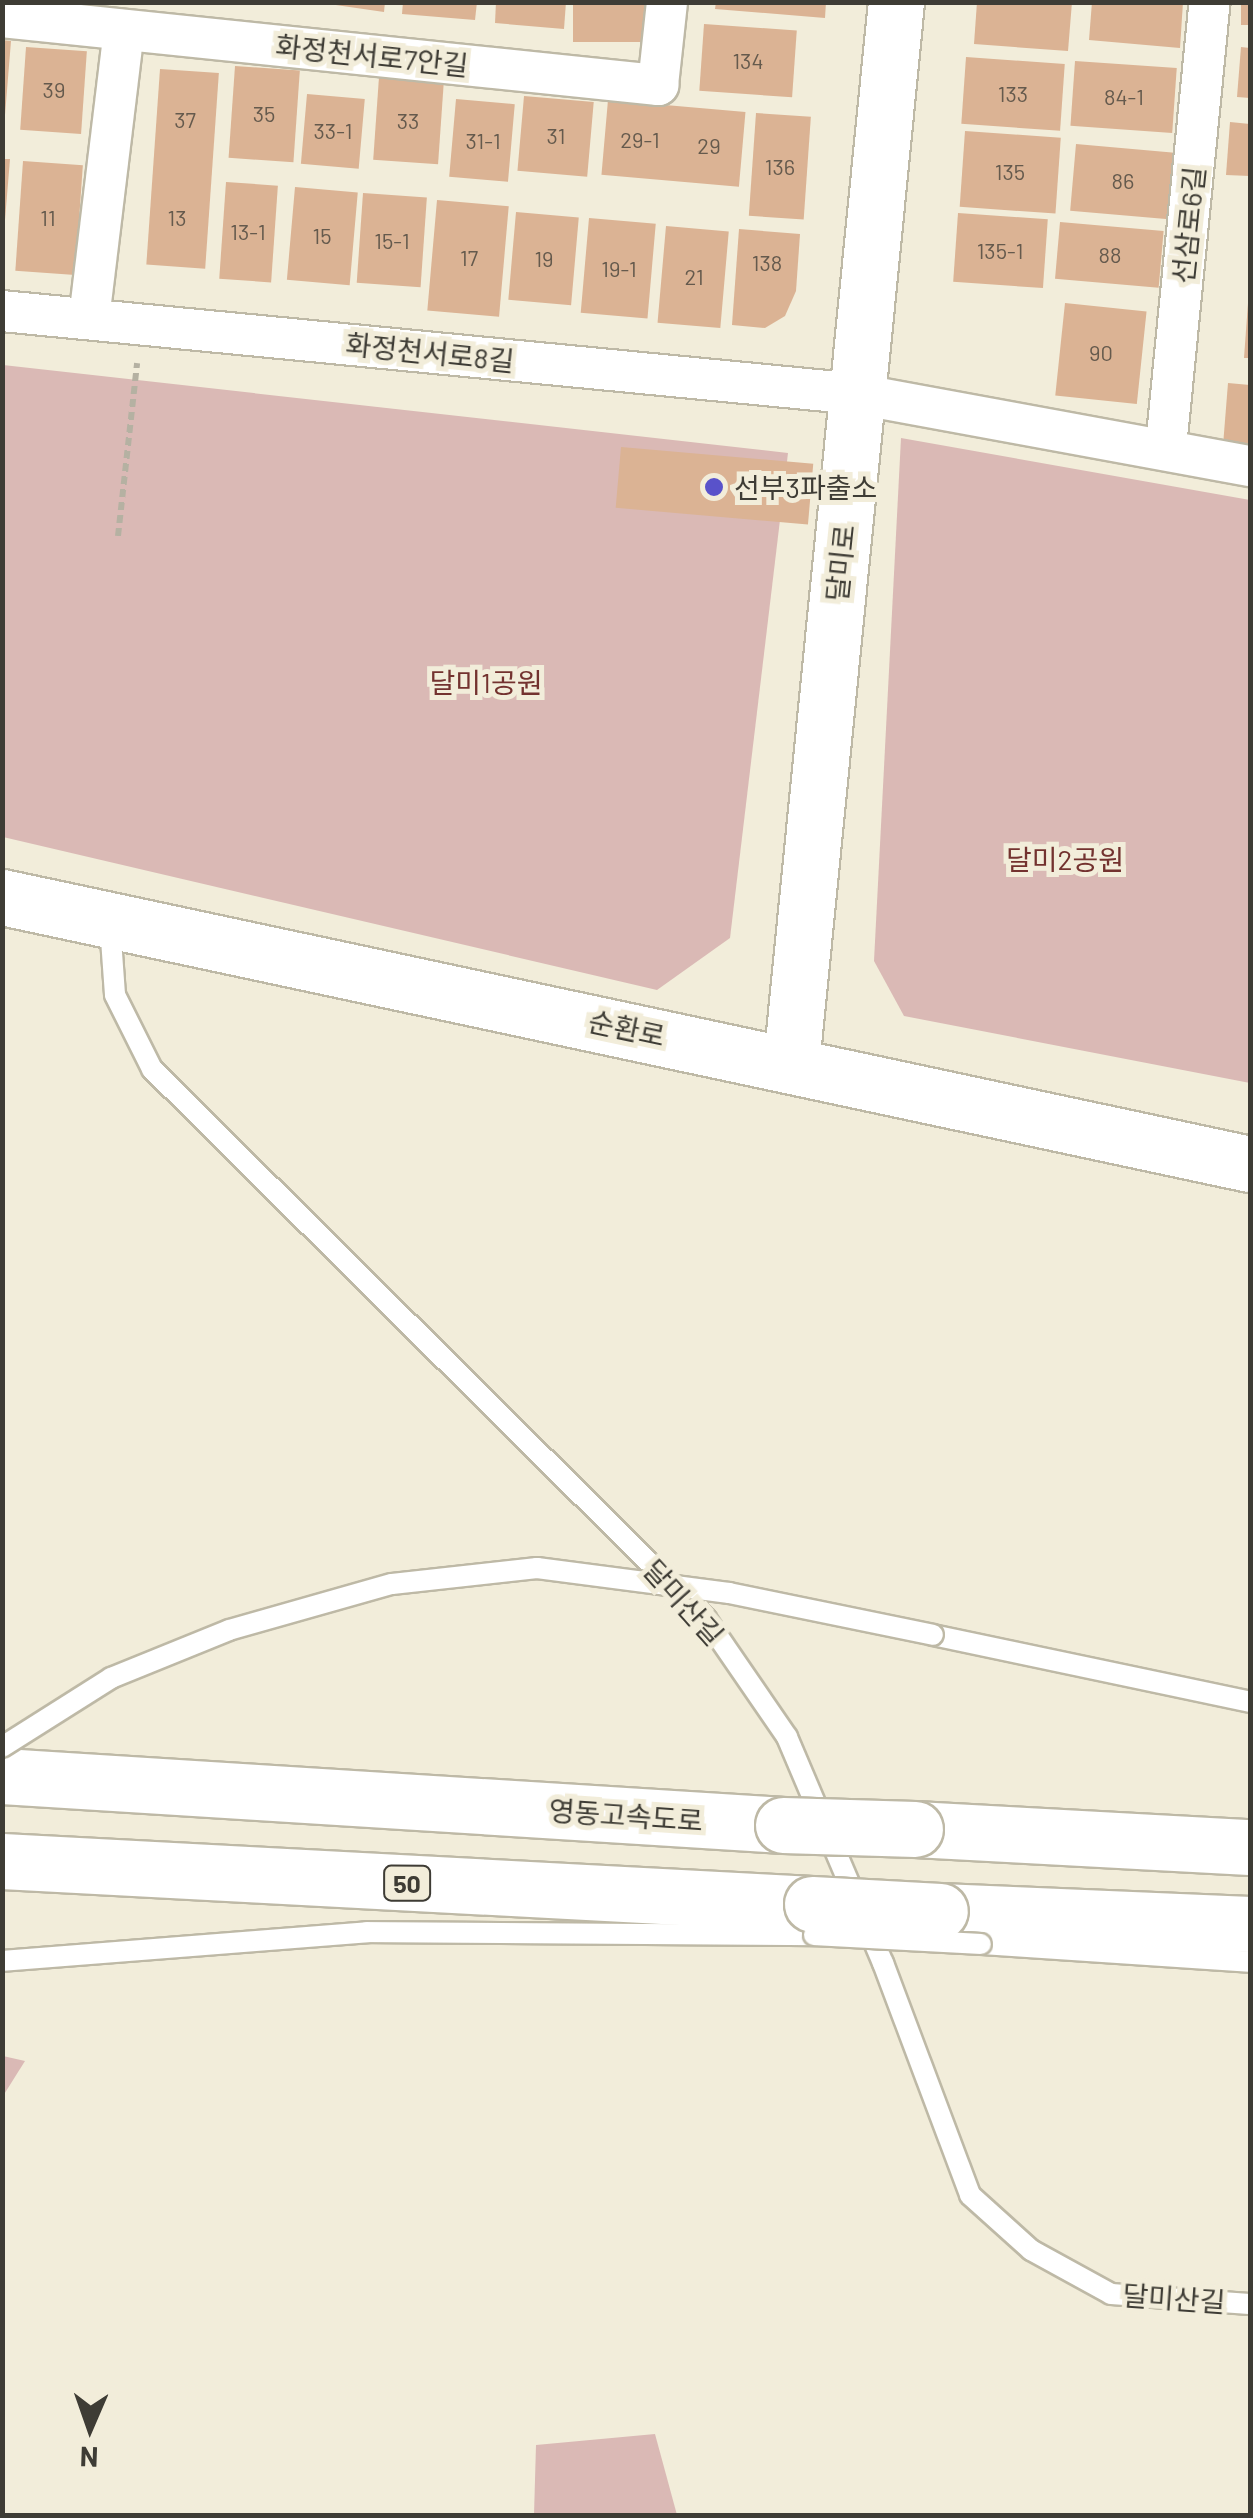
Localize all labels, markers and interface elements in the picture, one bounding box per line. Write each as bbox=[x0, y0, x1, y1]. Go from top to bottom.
street label: 화정천서로7안길 bbox=[274, 28, 470, 82]
house number: 134 bbox=[732, 48, 764, 74]
house number: 39 bbox=[43, 77, 65, 103]
house number: 133 bbox=[998, 81, 1028, 107]
house number: 84-1 bbox=[1104, 84, 1144, 110]
house number: 35 bbox=[253, 101, 275, 127]
house number: 37 bbox=[174, 107, 196, 133]
house number: 33 bbox=[397, 108, 419, 134]
house number: 33-1 bbox=[313, 118, 353, 144]
house number: 31 bbox=[547, 123, 565, 149]
house number: 29-1 bbox=[620, 127, 660, 153]
house number: 31-1 bbox=[465, 128, 501, 154]
house number: 29 bbox=[697, 133, 721, 159]
house number: 136 bbox=[765, 154, 795, 180]
house number: 135 bbox=[995, 159, 1025, 185]
street label: 선삼로6길 bbox=[1165, 165, 1211, 285]
house number: 86 bbox=[1112, 168, 1134, 194]
house number: 11 bbox=[40, 205, 56, 231]
house number: 13 bbox=[167, 205, 187, 231]
house number: 13-1 bbox=[230, 219, 266, 245]
house number: 15 bbox=[312, 223, 332, 249]
house number: 15-1 bbox=[374, 228, 410, 254]
house number: 135-1 bbox=[977, 238, 1023, 264]
house number: 88 bbox=[1099, 242, 1121, 268]
house number: 17 bbox=[460, 245, 478, 271]
house number: 19 bbox=[534, 246, 554, 272]
house number: 138 bbox=[752, 250, 782, 276]
house number: 19-1 bbox=[601, 256, 637, 282]
house number: 21 bbox=[684, 264, 704, 290]
street label: 화정천서로8길 bbox=[344, 326, 516, 378]
house number: 90 bbox=[1089, 340, 1113, 366]
place label: 선부3파출소 bbox=[734, 470, 877, 504]
marker: 선부3파출소 bbox=[703, 476, 725, 498]
street label: 달미로 bbox=[819, 523, 861, 603]
park label: 달미1공원 bbox=[430, 665, 542, 699]
park label: 달미2공원 bbox=[1006, 842, 1124, 876]
street label: 순환로 bbox=[586, 1004, 668, 1052]
street label: 달미산길 bbox=[637, 1552, 731, 1652]
street label: 영동고속도로 bbox=[548, 1793, 704, 1837]
road number: 50 bbox=[382, 1863, 432, 1903]
street label: 달미산길 bbox=[1121, 2278, 1227, 2318]
north arrow bbox=[40, 2378, 140, 2478]
text: N bbox=[79, 2441, 99, 2475]

